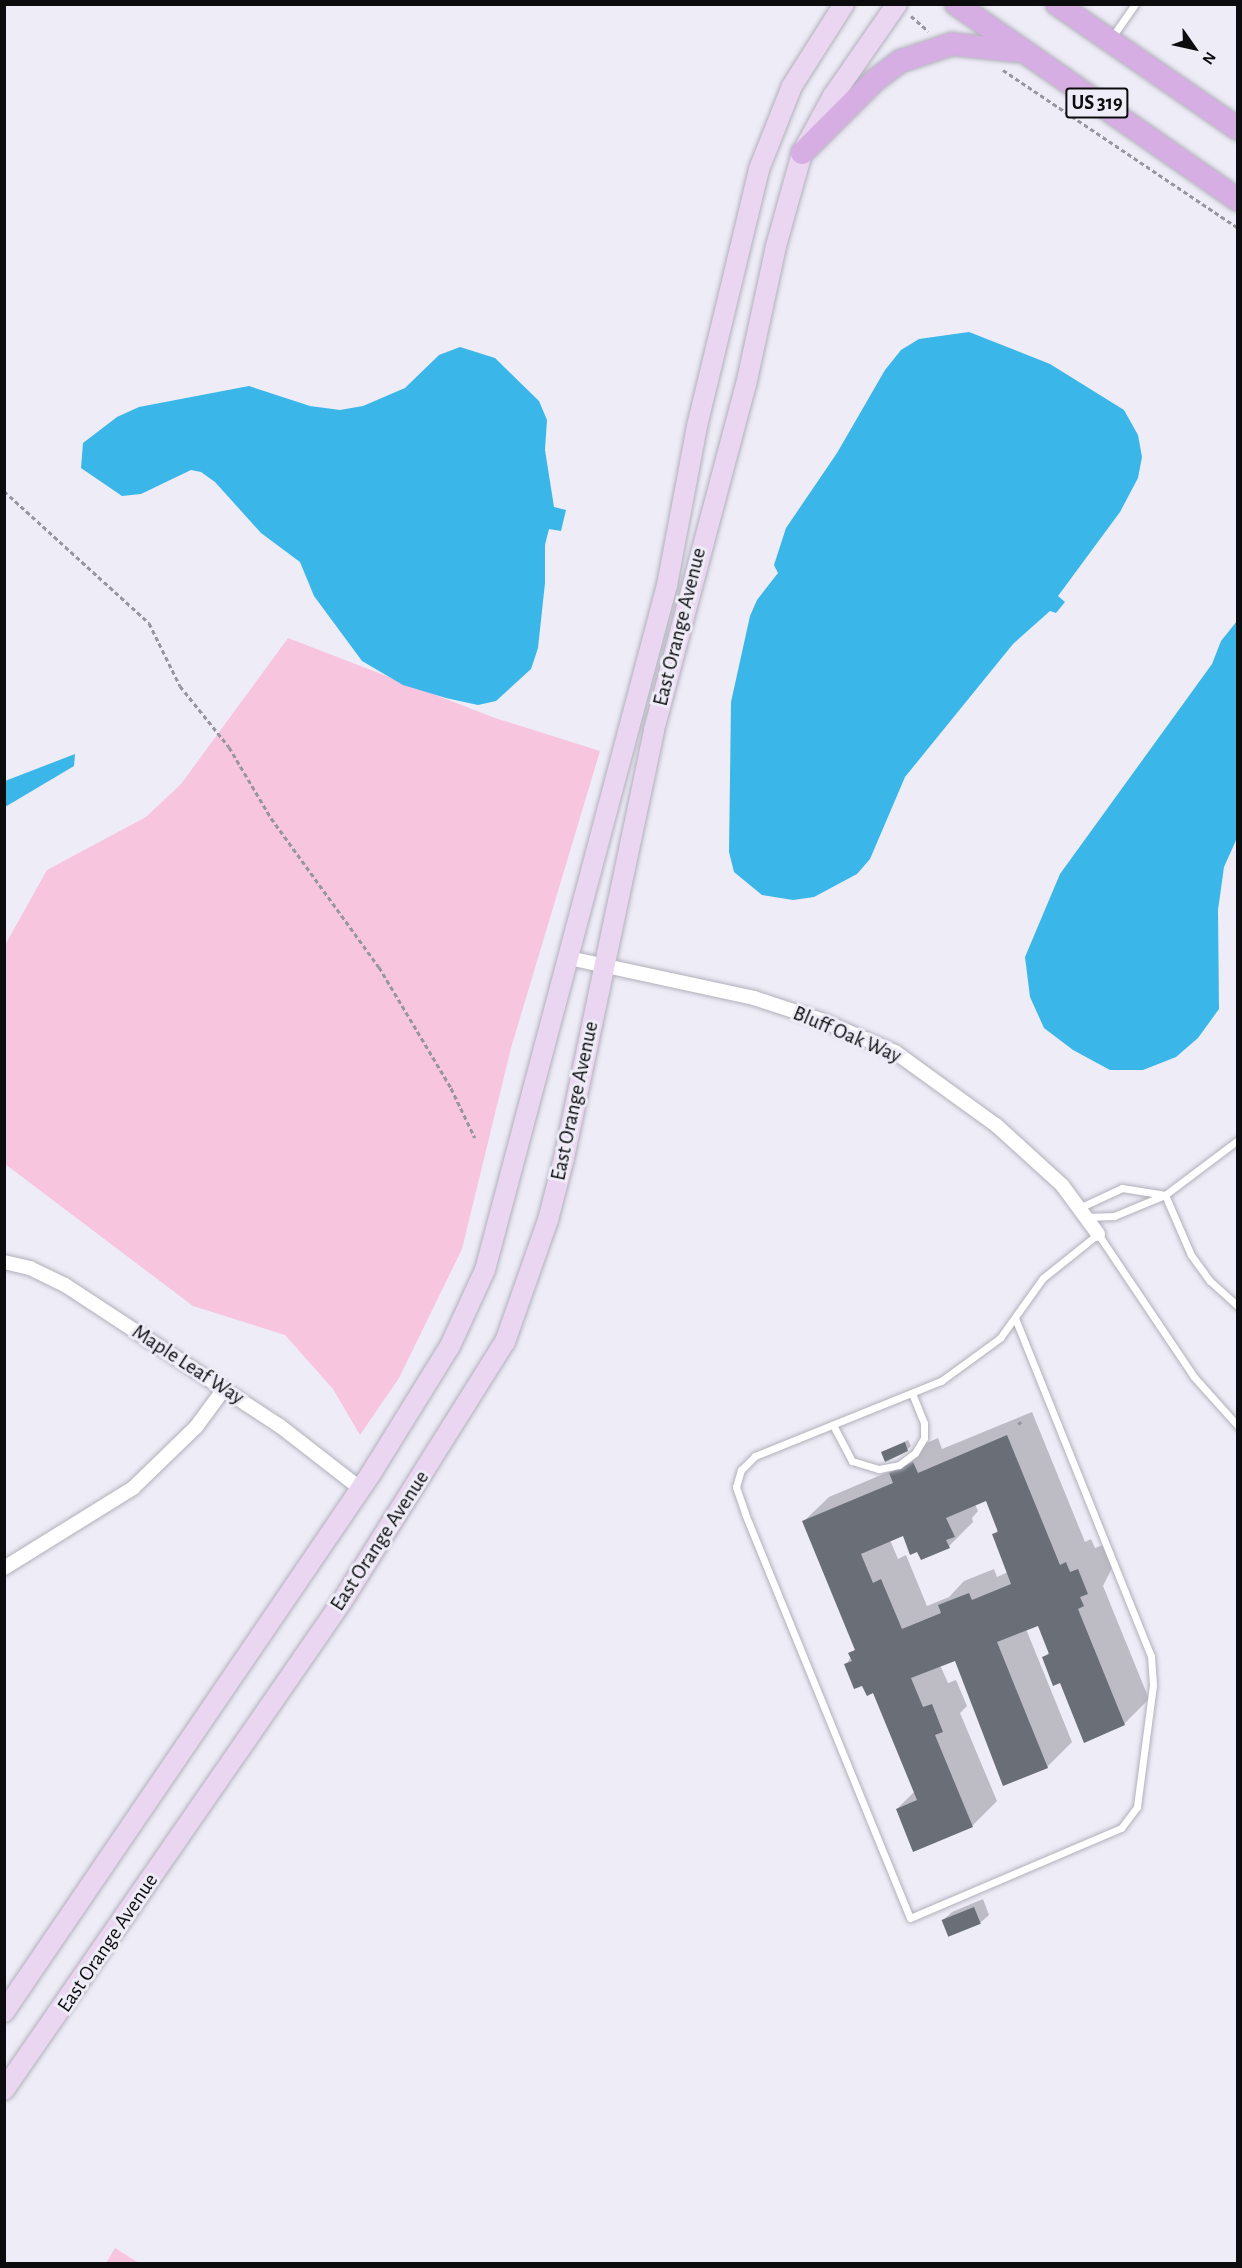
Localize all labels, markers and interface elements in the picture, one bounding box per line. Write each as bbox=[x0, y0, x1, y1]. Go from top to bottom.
north arrow bbox=[1164, 18, 1224, 78]
text: N bbox=[1199, 49, 1219, 67]
road number: US 319 bbox=[1064, 86, 1130, 120]
street label: East Orange Avenue bbox=[648, 545, 712, 709]
street label: Bluff Oak Way bbox=[789, 1001, 905, 1069]
street label: East Orange Avenue bbox=[546, 1019, 604, 1183]
street label: Maple Leaf Way bbox=[127, 1319, 249, 1411]
street label: East Orange Avenue bbox=[325, 1466, 435, 1616]
street label: East Orange Avenue bbox=[52, 1869, 164, 2017]

